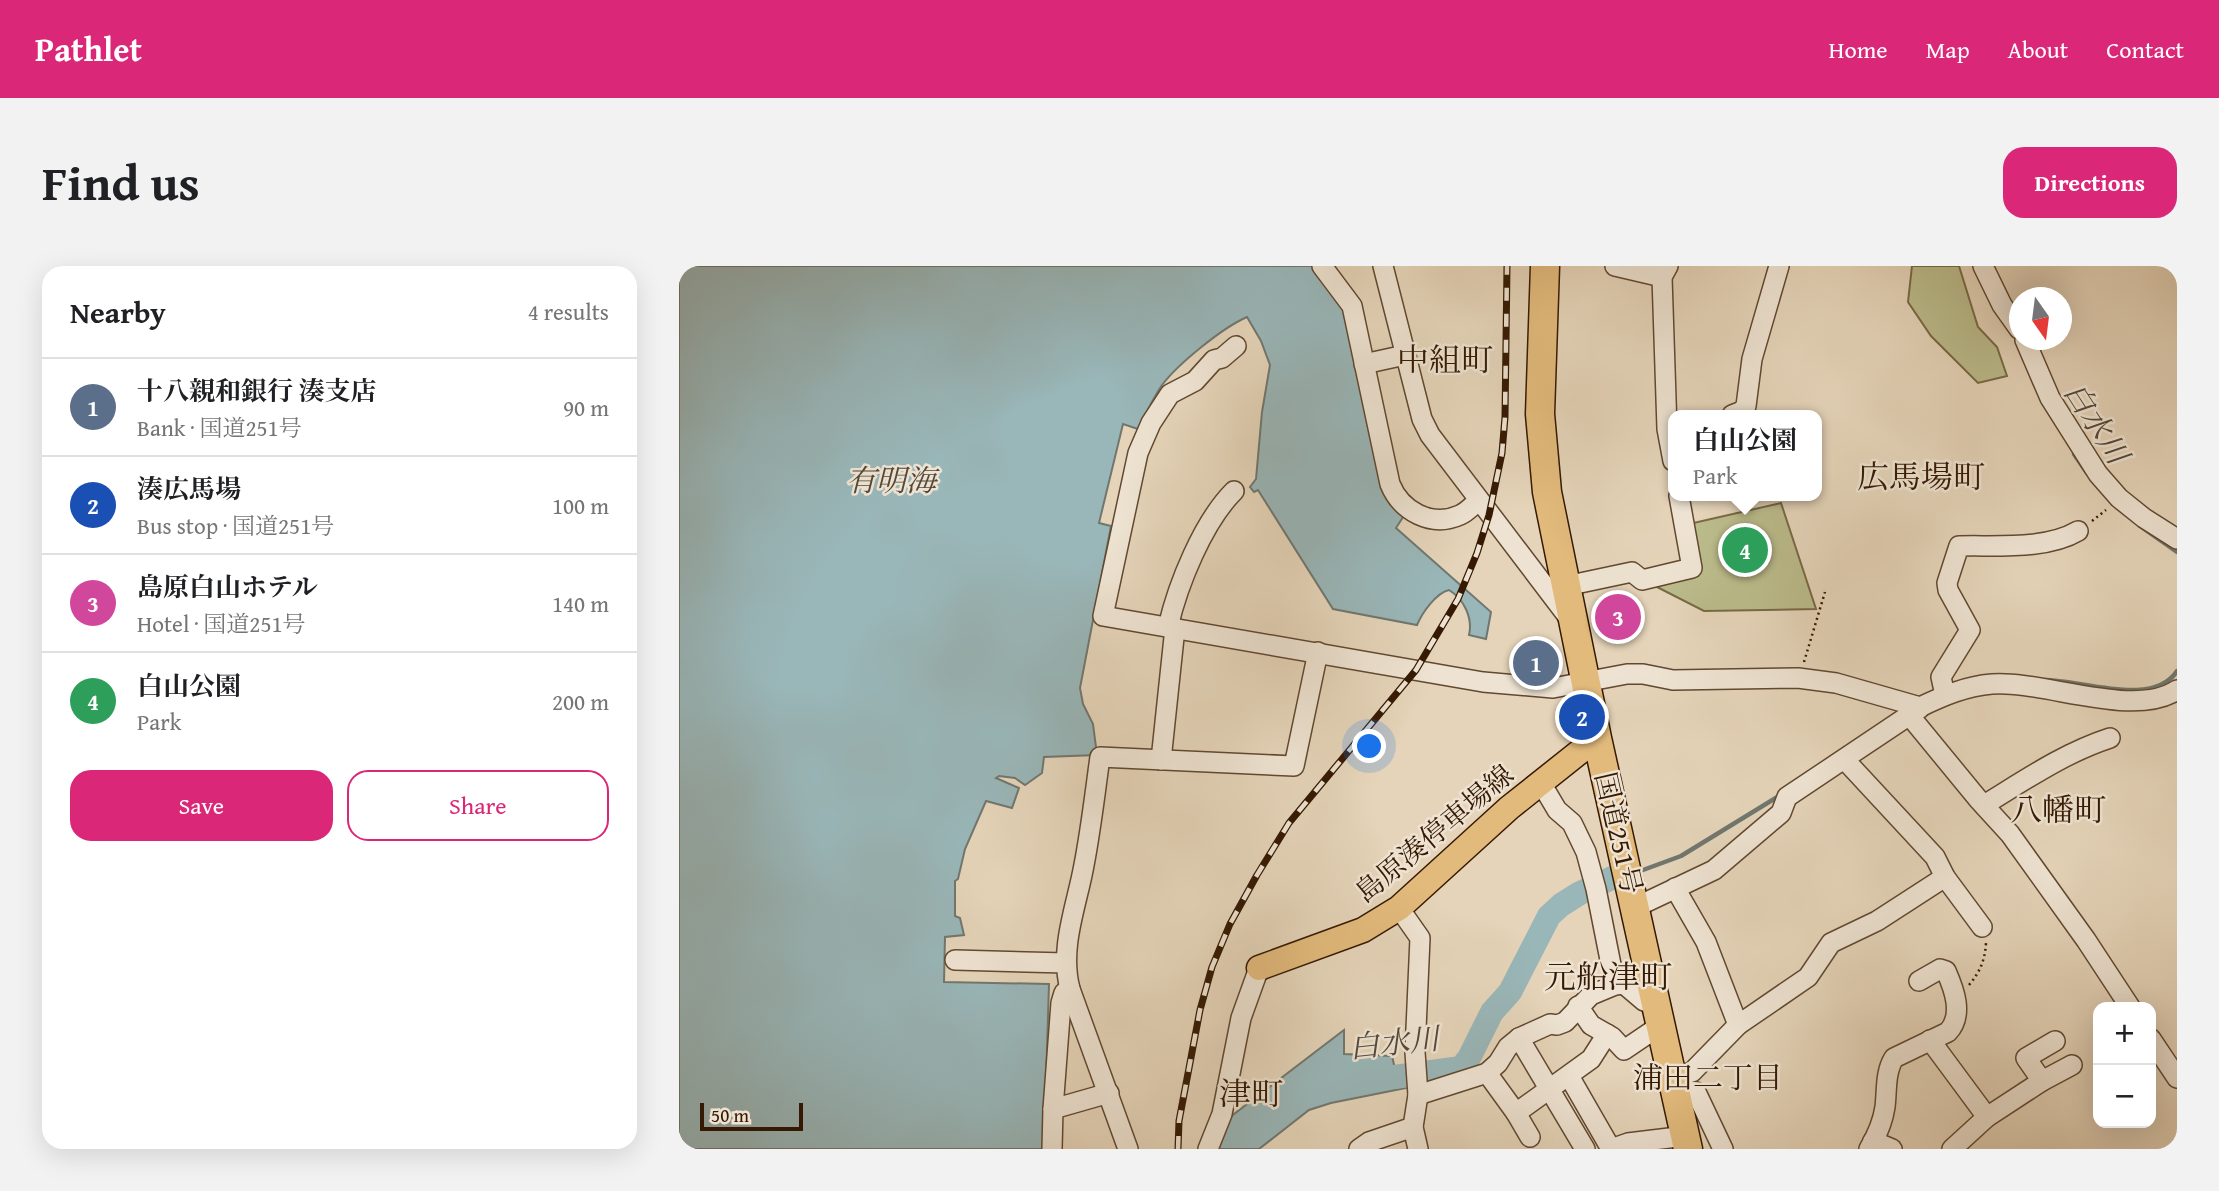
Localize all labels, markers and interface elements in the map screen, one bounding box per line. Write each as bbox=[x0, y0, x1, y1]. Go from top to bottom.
text: Pathlet bbox=[35, 25, 142, 73]
text: Home bbox=[1829, 32, 1888, 67]
text: Map bbox=[1926, 32, 1970, 67]
text: About bbox=[2008, 32, 2068, 67]
text: Contact bbox=[2106, 32, 2184, 67]
text: Find us bbox=[42, 146, 200, 218]
button: Directions bbox=[2003, 147, 2177, 218]
north arrow bbox=[2009, 287, 2072, 350]
text: Nearby bbox=[70, 290, 166, 334]
text: 4 results bbox=[528, 295, 609, 328]
district label: 中組町 bbox=[1397, 336, 1493, 383]
text: 十八親和銀行 湊支店 bbox=[137, 371, 377, 410]
water label: 白水川 bbox=[2054, 373, 2141, 475]
text: 1 bbox=[87, 391, 99, 424]
text: 90 m bbox=[563, 391, 609, 424]
popup bbox=[1668, 410, 1822, 501]
text: Bank · 国道251号 bbox=[137, 411, 302, 444]
text: 白山公園 bbox=[1693, 420, 1797, 459]
district label: 広馬場町 bbox=[1857, 453, 1985, 500]
water label: 有明海 bbox=[846, 458, 940, 502]
text: Park bbox=[1693, 459, 1737, 492]
text: 湊広馬場 bbox=[137, 469, 241, 508]
text: 2 bbox=[87, 489, 99, 522]
text: 100 m bbox=[552, 489, 609, 522]
text: Bus stop · 国道251号 bbox=[137, 509, 334, 542]
pin: 4 bbox=[1722, 524, 1768, 576]
text: 島原白山ホテル bbox=[137, 567, 318, 606]
text: 3 bbox=[87, 587, 99, 620]
text: 140 m bbox=[552, 587, 609, 620]
pin: 3 bbox=[1595, 591, 1641, 643]
text: Hotel · 国道251号 bbox=[137, 607, 306, 640]
pin: 1 bbox=[1513, 637, 1559, 689]
text: 白山公園 bbox=[137, 666, 241, 705]
text: 4 bbox=[87, 685, 99, 718]
text: 200 m bbox=[552, 685, 609, 718]
pin: 2 bbox=[1559, 691, 1605, 743]
text: Park bbox=[137, 705, 181, 738]
your location bbox=[1352, 729, 1386, 763]
street label: 島原湊停車場線 bbox=[1345, 754, 1522, 911]
street label: 国道251号 bbox=[1586, 768, 1653, 898]
button: Save bbox=[70, 770, 333, 841]
button: Share bbox=[347, 770, 609, 841]
district label: 八幡町 bbox=[2010, 786, 2106, 833]
district label: 元船津町 bbox=[1544, 953, 1672, 1000]
map controls bbox=[2093, 1002, 2156, 1128]
button: + bbox=[2093, 1002, 2156, 1065]
water label: 白水川 bbox=[1347, 1015, 1444, 1069]
district label: 浦田二丁目 bbox=[1633, 1055, 1783, 1099]
button: − bbox=[2093, 1065, 2156, 1128]
district label: 津町 bbox=[1219, 1070, 1283, 1117]
scale bar bbox=[700, 1100, 803, 1132]
text: 50 m bbox=[711, 1101, 749, 1129]

